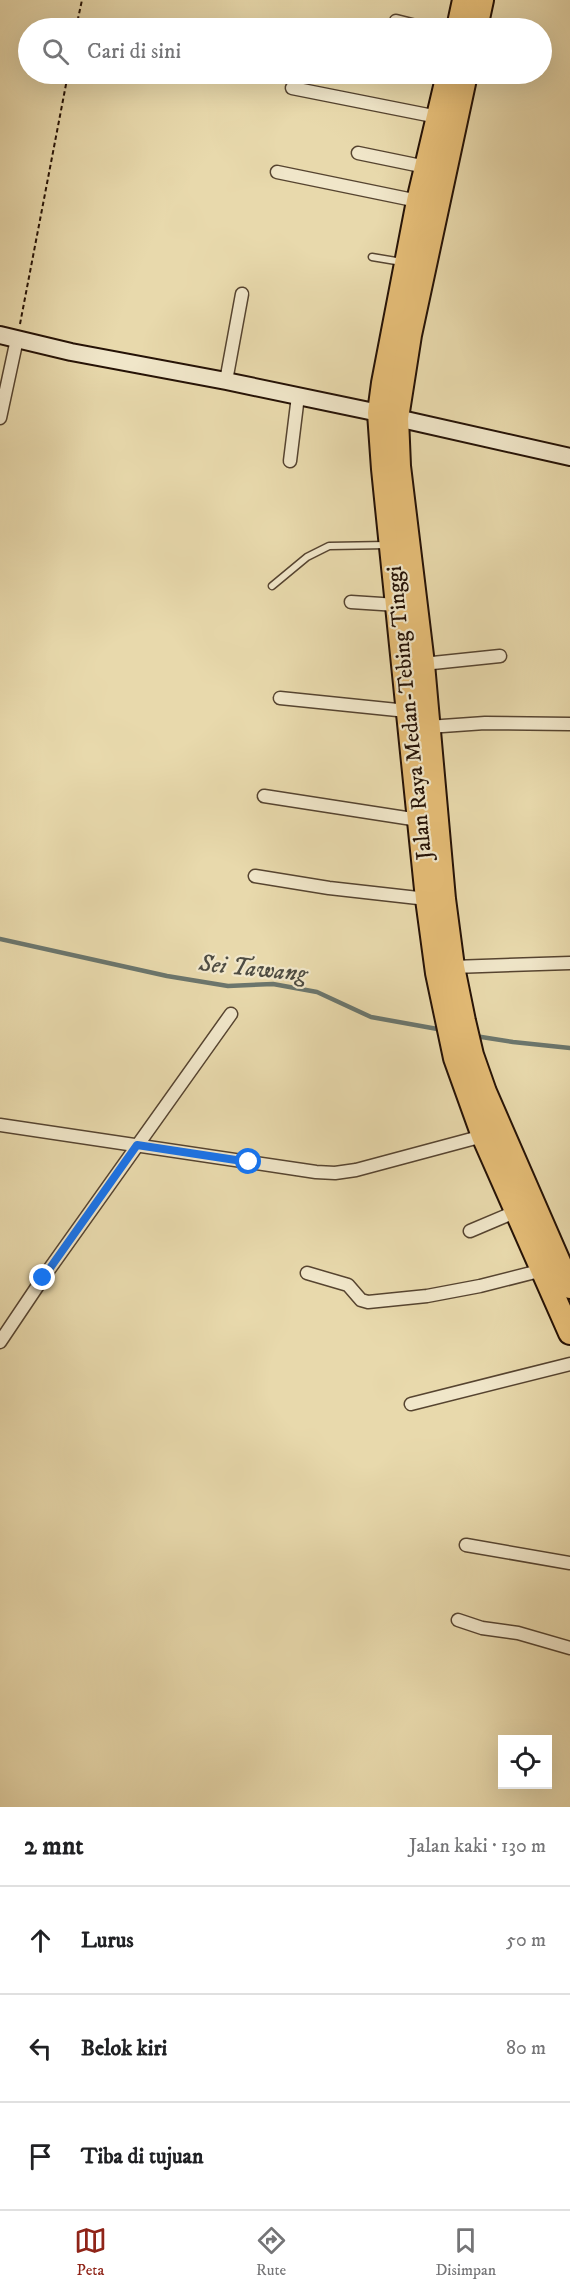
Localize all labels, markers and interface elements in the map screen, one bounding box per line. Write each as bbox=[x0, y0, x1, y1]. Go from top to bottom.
search box bbox=[18, 18, 552, 84]
icon: search bbox=[39, 35, 72, 68]
text: Cari di sini bbox=[87, 38, 181, 65]
street label: Jalan Raya Medan-Tebing Tinggi bbox=[381, 565, 439, 863]
water label: Sei Tawang bbox=[197, 948, 310, 990]
route start bbox=[235, 1148, 261, 1174]
route end bbox=[29, 1264, 55, 1290]
map controls bbox=[498, 1735, 552, 1789]
button: locate bbox=[498, 1735, 552, 1789]
text: 2 mnt bbox=[24, 1830, 84, 1863]
text: Jalan kaki · 130 m bbox=[409, 1834, 546, 1859]
icon: ahead bbox=[24, 1924, 57, 1957]
text: Lurus bbox=[81, 1927, 134, 1954]
text: 50 m bbox=[506, 1928, 546, 1953]
icon: left bbox=[24, 2032, 57, 2065]
text: Belok kiri bbox=[81, 2035, 167, 2062]
text: 80 m bbox=[506, 2036, 546, 2061]
icon: arrive bbox=[24, 2140, 57, 2173]
text: Tiba di tujuan bbox=[81, 2143, 203, 2170]
tab: Peta bbox=[74, 2224, 107, 2280]
tab: Rute bbox=[255, 2224, 288, 2280]
tab: Disimpan bbox=[435, 2224, 496, 2280]

